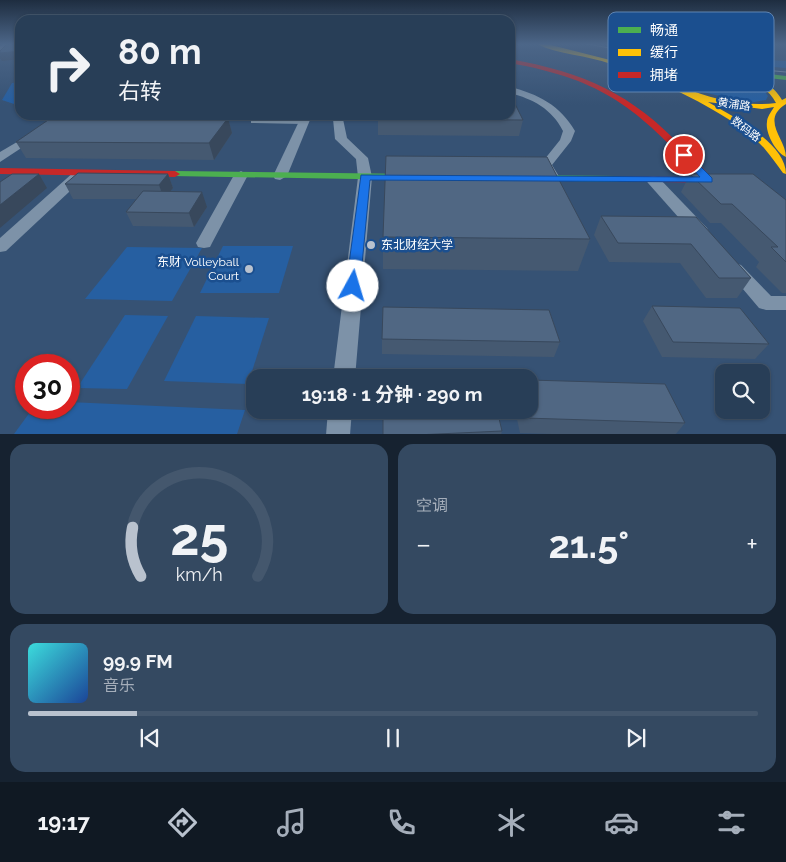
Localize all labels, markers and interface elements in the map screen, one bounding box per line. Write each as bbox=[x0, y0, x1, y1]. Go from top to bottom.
legend bbox=[608, 12, 774, 92]
text: 畅通 bbox=[650, 22, 678, 38]
text: 80 m bbox=[118, 31, 202, 72]
icon: right bbox=[35, 35, 100, 100]
text: 缓行 bbox=[650, 44, 678, 60]
text: 拥堵 bbox=[650, 67, 678, 83]
text: 右转 bbox=[118, 78, 162, 104]
street label: 黄浦路 bbox=[717, 96, 751, 113]
street label: 数码路 bbox=[729, 114, 763, 145]
pin bbox=[663, 134, 705, 176]
icon: arrive bbox=[670, 141, 698, 169]
place label: 东北财经大学 bbox=[381, 238, 453, 252]
marker: 东北财经大学 bbox=[365, 239, 377, 251]
place label: 东财 Volleyball Court bbox=[157, 255, 240, 283]
position arrow bbox=[326, 259, 378, 311]
marker: 东财 Volleyball Court bbox=[243, 263, 255, 275]
speed limit sign: 30 bbox=[15, 354, 80, 419]
map controls bbox=[715, 364, 770, 419]
button: search bbox=[715, 364, 770, 419]
text: 19:18 · 1 分钟 · 290 m bbox=[302, 383, 482, 405]
text: 空调 bbox=[416, 496, 448, 515]
text: 25 bbox=[170, 506, 228, 567]
text: 21.5° bbox=[548, 522, 629, 567]
text: − bbox=[416, 528, 431, 561]
text: + bbox=[746, 528, 758, 561]
text: km/h bbox=[175, 564, 223, 585]
text: 99.9 FM bbox=[103, 650, 173, 672]
text: 音乐 bbox=[103, 676, 135, 695]
icon: previous bbox=[136, 724, 164, 752]
icon: pause bbox=[379, 724, 407, 752]
icon: next bbox=[622, 724, 650, 752]
icon: directions bbox=[165, 805, 200, 840]
icon: music bbox=[274, 805, 309, 840]
icon: phone bbox=[384, 805, 419, 840]
icon: climate bbox=[494, 805, 529, 840]
icon: car bbox=[604, 805, 639, 840]
icon: filters bbox=[714, 805, 749, 840]
text: 19:17 bbox=[37, 809, 90, 835]

